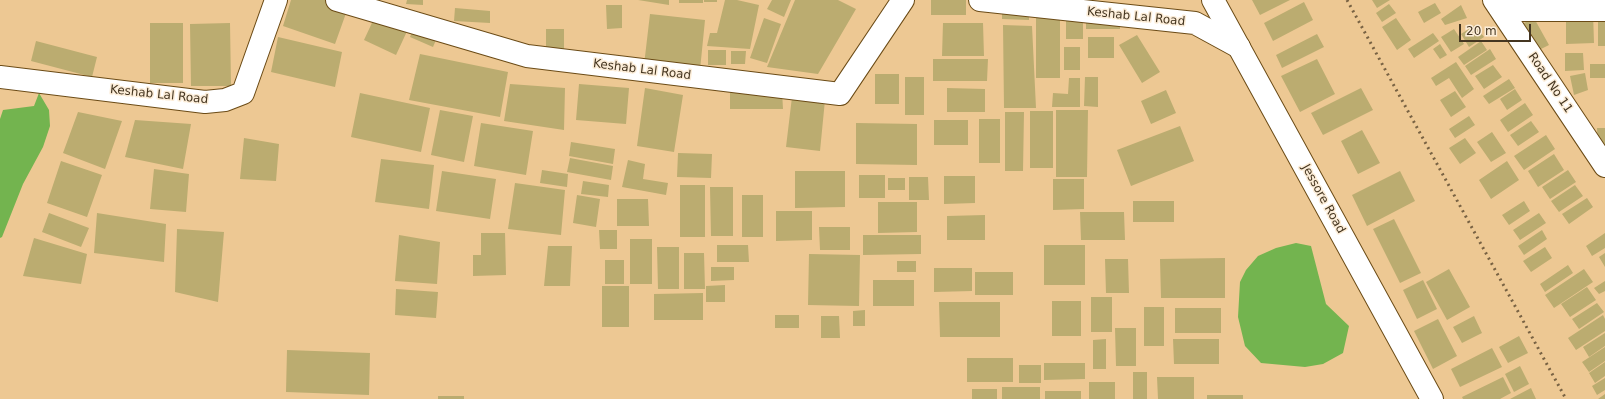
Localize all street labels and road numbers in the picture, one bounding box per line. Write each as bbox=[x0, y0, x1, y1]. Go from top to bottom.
street label: Keshab Lal Road bbox=[1086, 5, 1186, 29]
street label: Road No 11 bbox=[1525, 50, 1575, 116]
street label: Keshab Lal Road bbox=[592, 57, 692, 83]
street label: Keshab Lal Road bbox=[109, 83, 209, 107]
street label: Jessore Road bbox=[1298, 162, 1348, 236]

